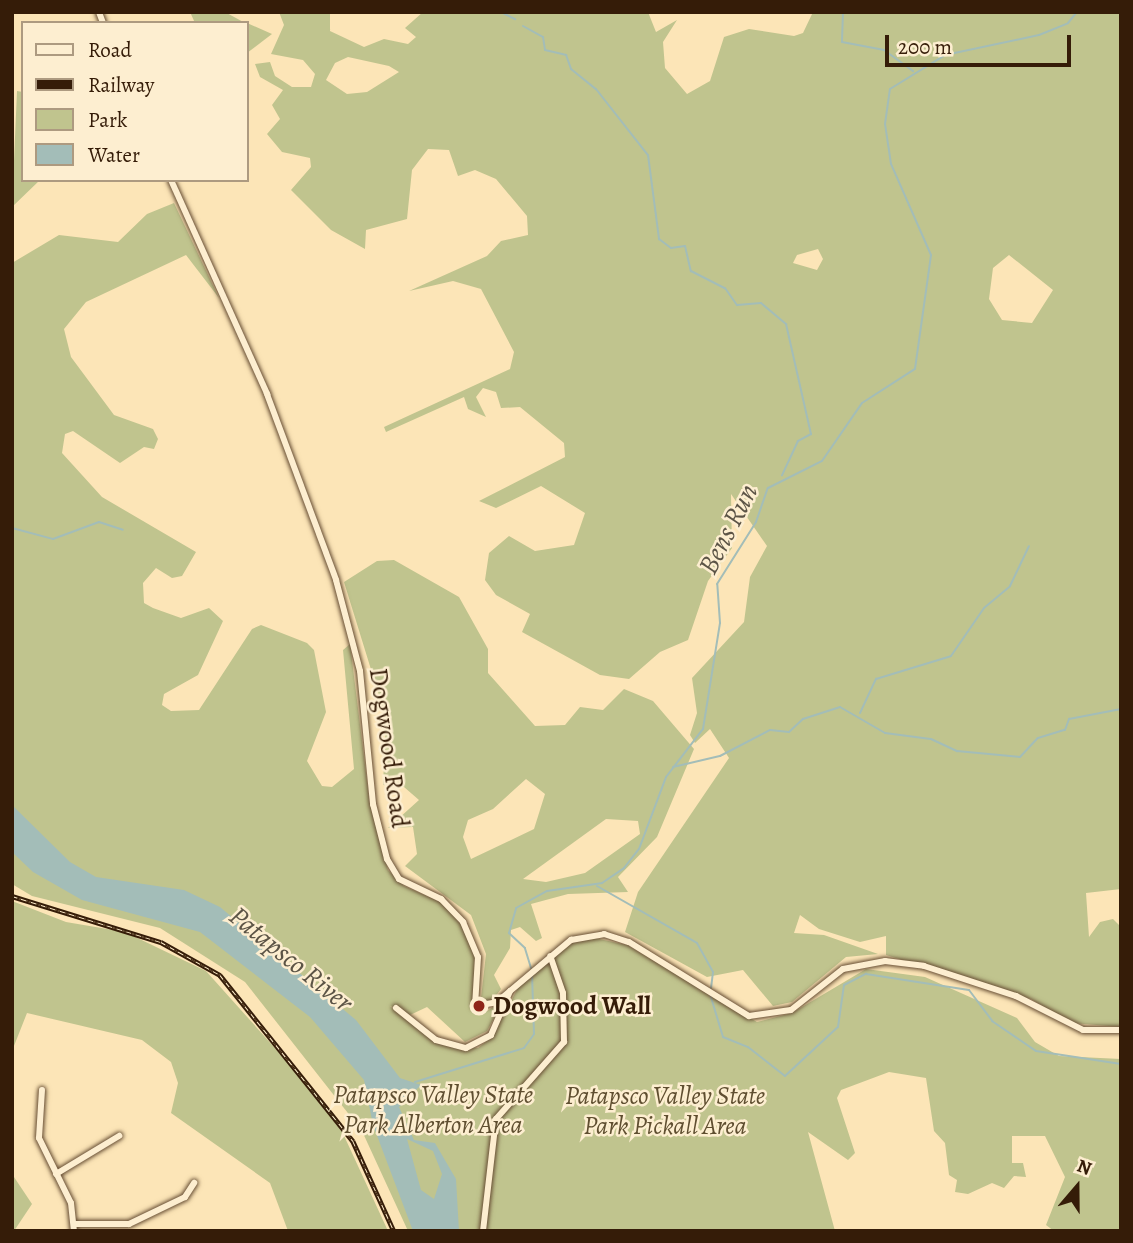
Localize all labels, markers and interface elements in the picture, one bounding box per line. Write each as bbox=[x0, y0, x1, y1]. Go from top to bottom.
legend bbox=[21, 21, 248, 182]
scale bar bbox=[888, 21, 1074, 65]
text: 200 m bbox=[898, 33, 952, 61]
text: Road bbox=[88, 36, 132, 64]
text: Railway bbox=[88, 71, 154, 99]
text: Park bbox=[88, 106, 127, 134]
text: Water bbox=[88, 141, 140, 169]
water label: Bens Run bbox=[691, 478, 765, 580]
street label: Dogwood Road bbox=[362, 666, 416, 830]
water label: Patapsco River bbox=[222, 899, 360, 1019]
place label: Dogwood Wall bbox=[493, 990, 651, 1022]
marker: Dogwood Wall bbox=[471, 998, 487, 1014]
park label: Patapsco Valley State Park Alberton Area bbox=[333, 1079, 533, 1140]
park label: Patapsco Valley State Park Pickall Area bbox=[565, 1080, 765, 1142]
north arrow bbox=[1042, 1152, 1112, 1222]
text: N bbox=[1073, 1153, 1095, 1182]

